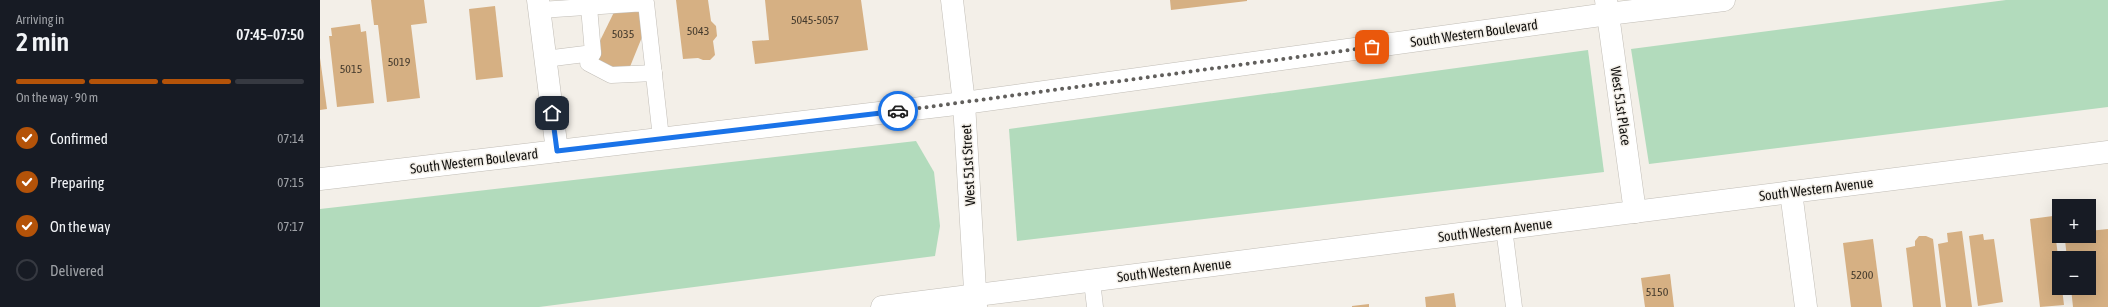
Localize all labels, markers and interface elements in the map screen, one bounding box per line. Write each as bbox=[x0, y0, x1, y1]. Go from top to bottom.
text: Arriving in bbox=[16, 12, 64, 27]
house number: 5045-5057 bbox=[791, 13, 839, 27]
street label: South Western Boulevard bbox=[1409, 16, 1539, 50]
house number: 5043 bbox=[687, 24, 709, 38]
text: 07:45–07:50 bbox=[236, 26, 304, 43]
text: 2 min bbox=[16, 27, 69, 57]
house number: 5035 bbox=[612, 27, 634, 41]
pin bbox=[1355, 30, 1389, 64]
icon: bag bbox=[1361, 36, 1383, 58]
house number: 5019 bbox=[388, 55, 411, 69]
house number: 5015 bbox=[340, 62, 362, 76]
street label: West 51st Place bbox=[1608, 65, 1634, 147]
text: On the way · 90 m bbox=[16, 90, 98, 105]
courier bbox=[878, 91, 918, 131]
pin bbox=[535, 96, 569, 130]
icon: car bbox=[887, 100, 909, 122]
icon: home bbox=[541, 102, 563, 124]
street label: West 51st Street bbox=[958, 124, 978, 206]
icon: check bbox=[16, 127, 38, 149]
text: Confirmed bbox=[50, 130, 108, 147]
text: 07:14 bbox=[277, 131, 304, 146]
street label: South Western Boulevard bbox=[409, 145, 539, 177]
icon: check bbox=[16, 171, 38, 193]
text: Preparing bbox=[50, 174, 104, 191]
street label: South Western Avenue bbox=[1758, 174, 1874, 204]
text: 07:15 bbox=[277, 175, 304, 190]
map controls bbox=[2052, 199, 2096, 295]
button: + bbox=[2052, 199, 2096, 243]
icon: check bbox=[16, 215, 38, 237]
street label: South Western Avenue bbox=[1437, 215, 1553, 245]
text: On the way bbox=[50, 218, 111, 235]
text: 07:17 bbox=[277, 219, 304, 234]
button: − bbox=[2052, 251, 2096, 295]
street label: South Western Avenue bbox=[1116, 255, 1232, 285]
text: Delivered bbox=[50, 262, 104, 279]
house number: 5200 bbox=[1851, 268, 1874, 282]
house number: 5150 bbox=[1646, 285, 1669, 299]

